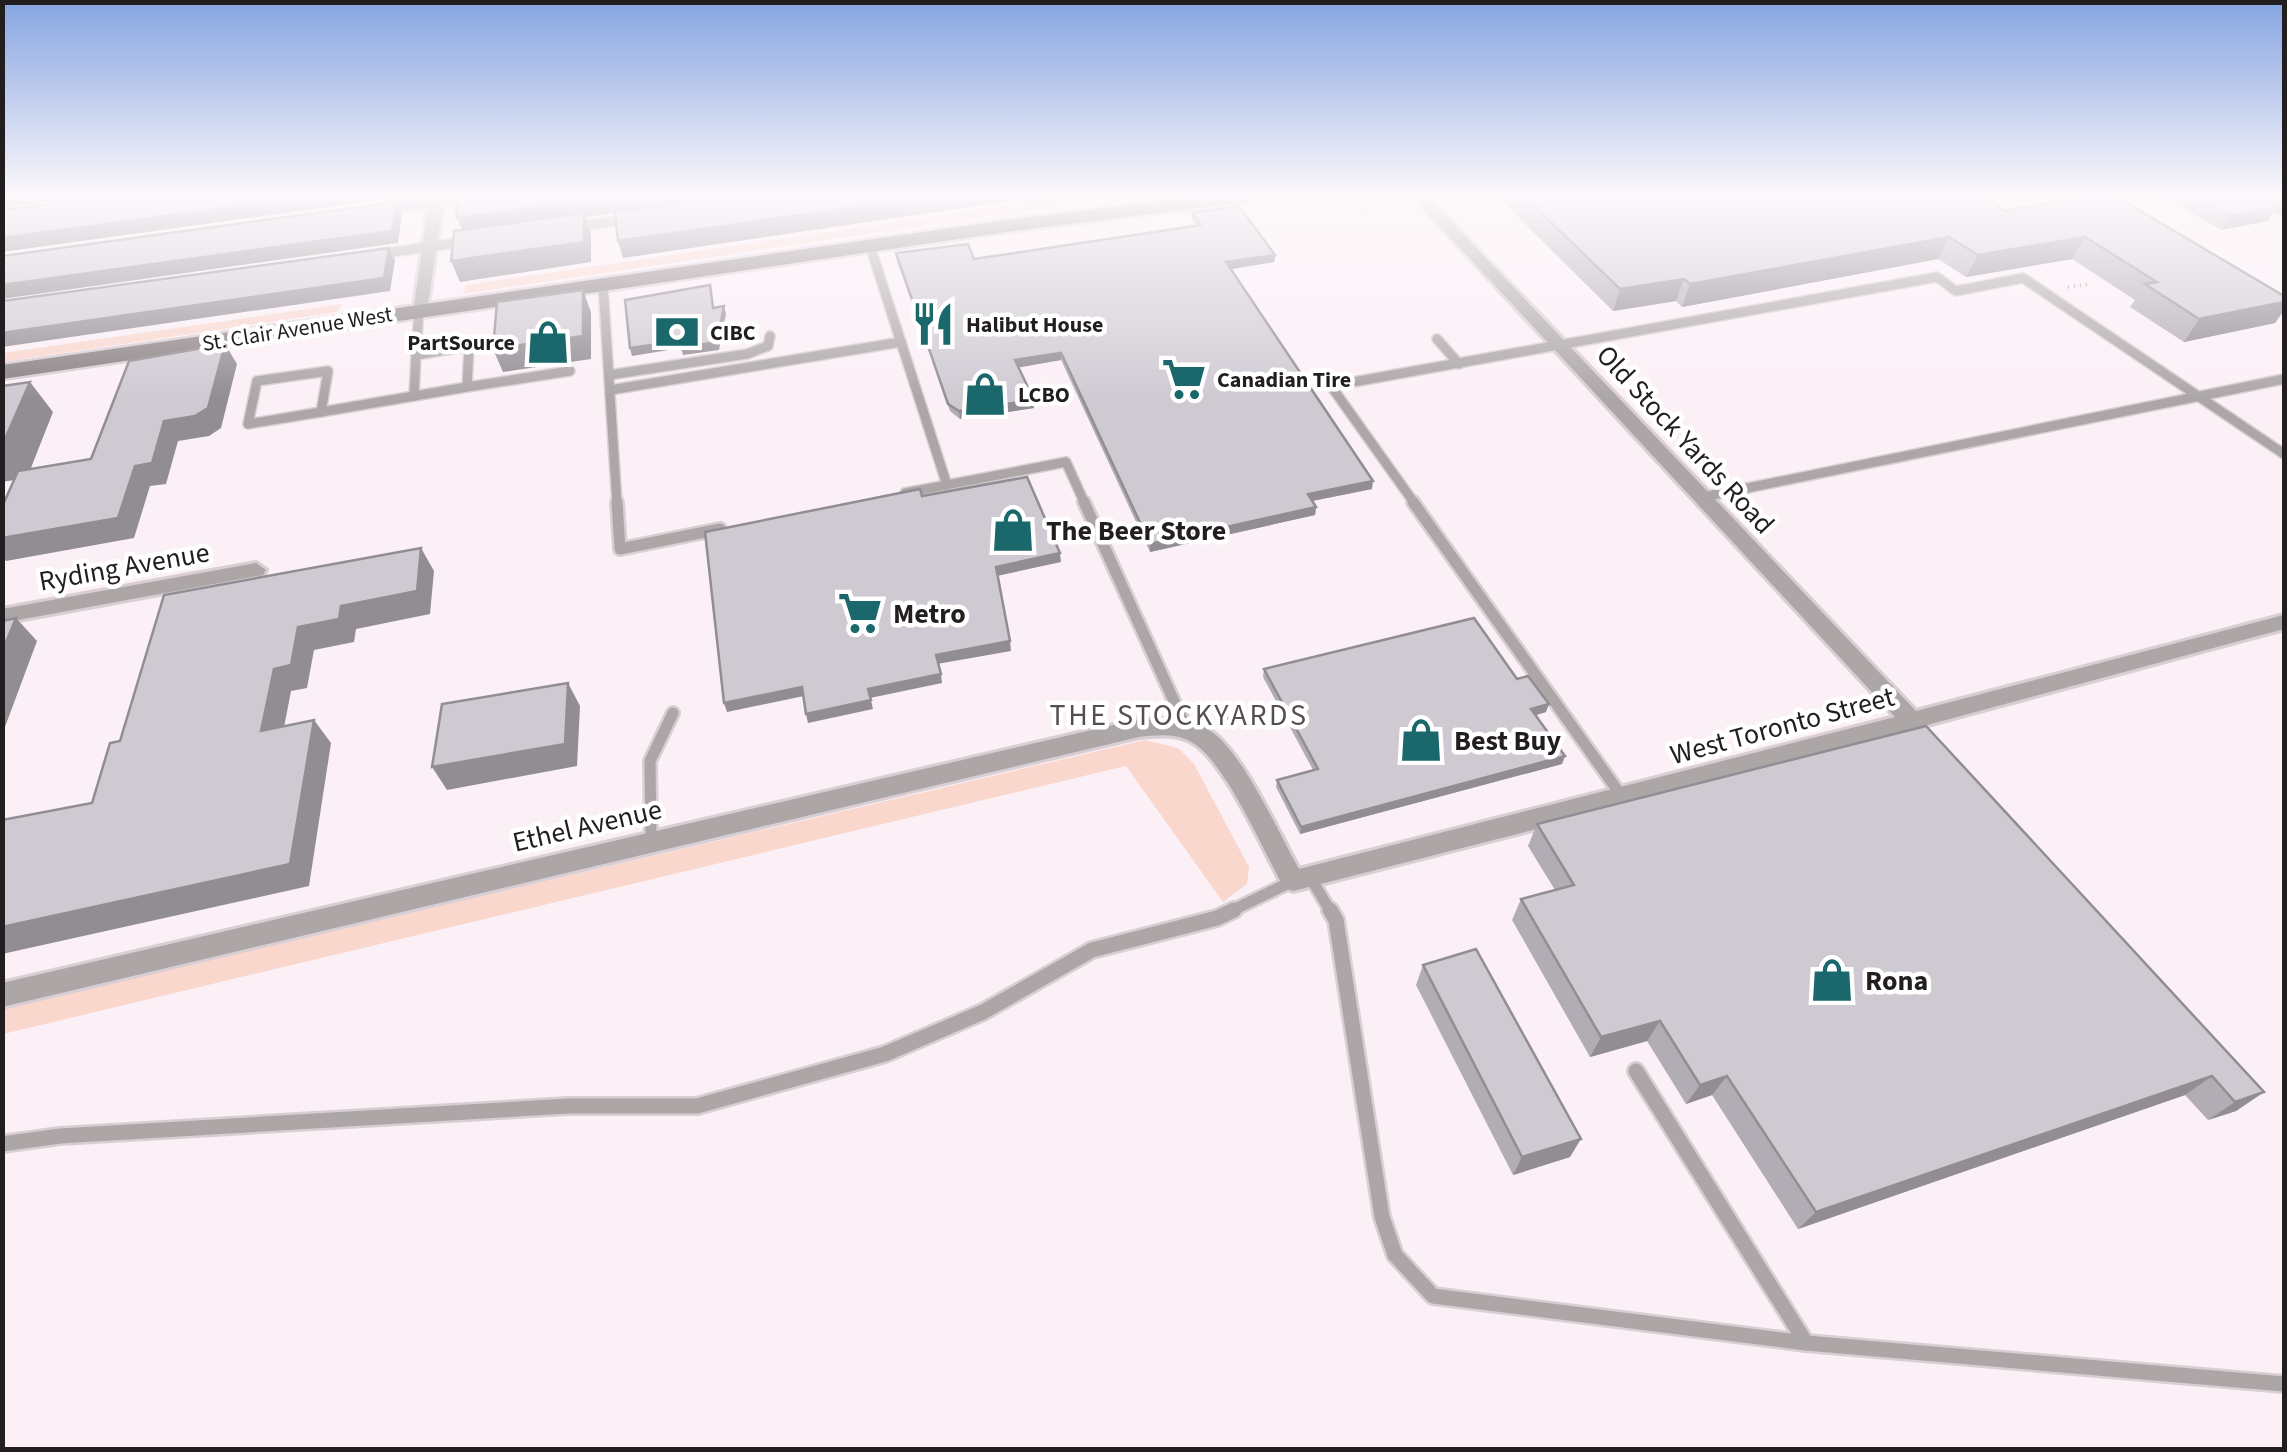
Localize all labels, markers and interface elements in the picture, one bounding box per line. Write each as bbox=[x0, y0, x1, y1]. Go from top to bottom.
street label: St. Clair Avenue West bbox=[200, 298, 395, 360]
restaurant icon: Halibut House bbox=[909, 300, 957, 348]
bank icon: CIBC bbox=[653, 308, 701, 356]
place label: Halibut House bbox=[966, 309, 1103, 341]
place label: CIBC bbox=[710, 317, 756, 349]
shop icon: PartSource bbox=[524, 318, 572, 366]
place label: PartSource bbox=[407, 327, 515, 359]
street label: Old Stock Yards Road bbox=[1587, 336, 1784, 543]
supermarket icon: Canadian Tire bbox=[1160, 355, 1208, 403]
place label: Canadian Tire bbox=[1217, 364, 1351, 396]
shop icon: LCBO bbox=[961, 370, 1009, 418]
place label: LCBO bbox=[1018, 379, 1070, 411]
shop icon: The Beer Store bbox=[989, 506, 1037, 554]
place label: The Beer Store bbox=[1046, 511, 1226, 551]
street label: Ryding Avenue bbox=[36, 532, 213, 602]
supermarket icon: Metro bbox=[836, 589, 884, 637]
place label: Metro bbox=[893, 594, 966, 634]
street label: West Toronto Street bbox=[1666, 677, 1899, 775]
district label: THE STOCKYARDS bbox=[1050, 694, 1308, 737]
shop icon: Best Buy bbox=[1397, 716, 1445, 764]
place label: Best Buy bbox=[1454, 721, 1561, 761]
street label: Ethel Avenue bbox=[509, 789, 666, 863]
shop icon: Rona bbox=[1808, 956, 1856, 1004]
place label: Rona bbox=[1865, 961, 1928, 1001]

